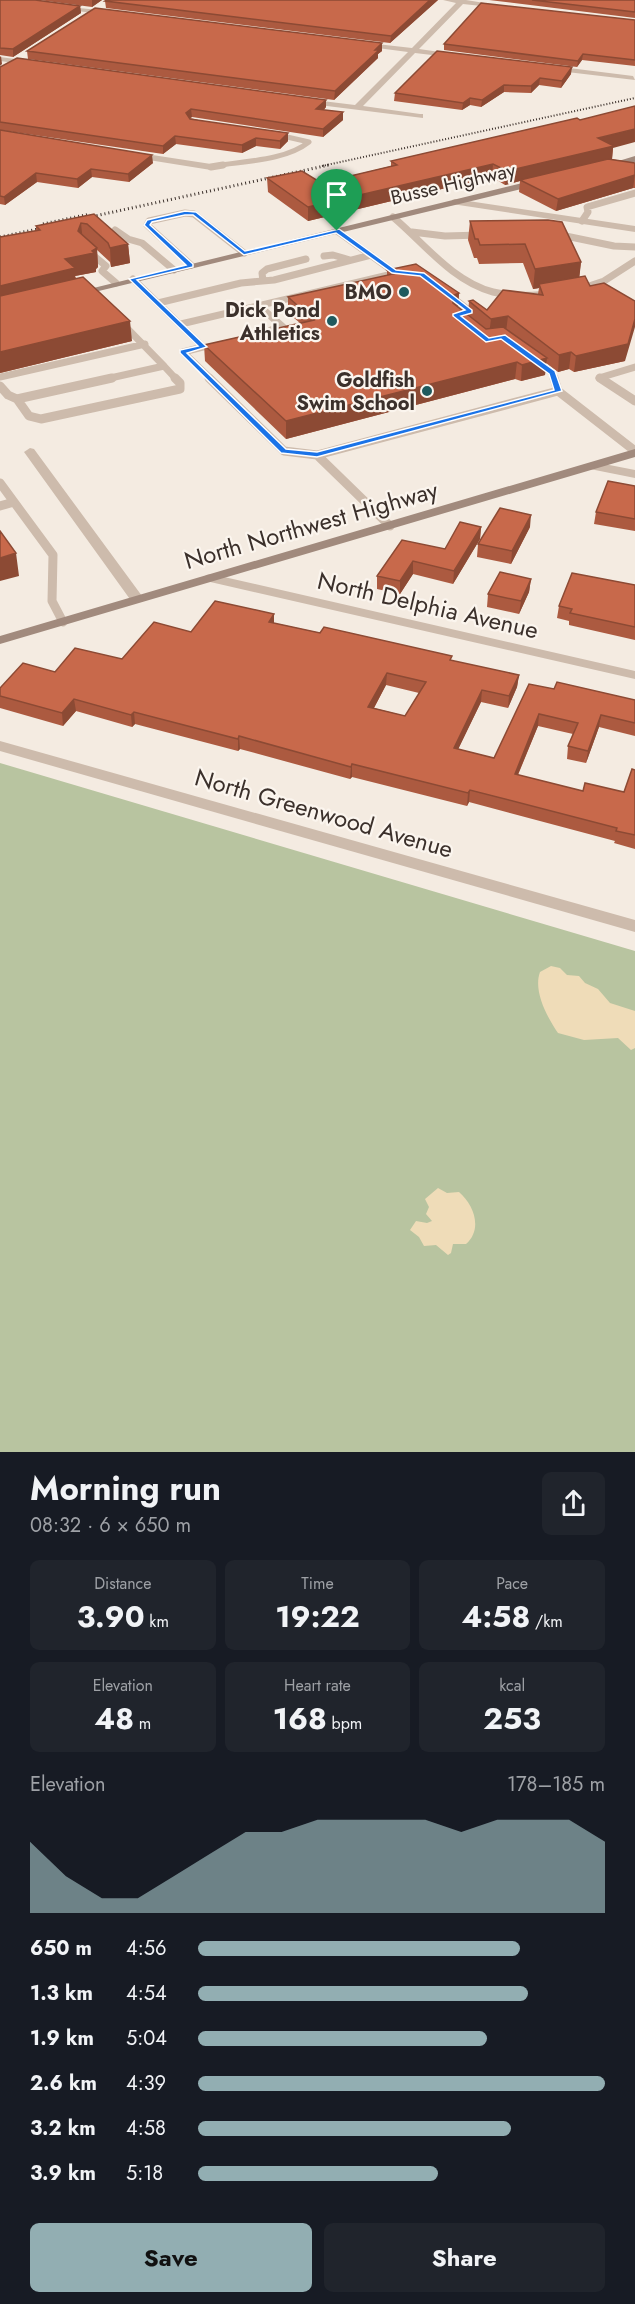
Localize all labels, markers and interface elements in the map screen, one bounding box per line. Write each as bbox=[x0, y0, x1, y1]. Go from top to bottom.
street label: Busse Highway bbox=[388, 156, 518, 212]
pin bbox=[311, 169, 362, 231]
icon: arrive bbox=[320, 178, 353, 211]
place label: BMO bbox=[344, 278, 392, 307]
marker: BMO bbox=[397, 285, 411, 299]
place label: Dick Pond Athletics bbox=[225, 296, 320, 348]
marker: Dick Pond Athletics bbox=[325, 314, 339, 328]
place label: Goldfish Swim School bbox=[297, 366, 415, 418]
marker: Goldfish Swim School bbox=[420, 384, 434, 398]
street label: North Northwest Highway bbox=[180, 472, 442, 578]
street label: North Delphia Avenue bbox=[314, 563, 542, 647]
street label: North Greenwood Avenue bbox=[191, 759, 457, 867]
text: Morning run bbox=[30, 1465, 221, 1512]
button: share bbox=[542, 1472, 605, 1535]
text: 08:32 · 6 × 650 m bbox=[30, 1511, 191, 1540]
text: Distance bbox=[94, 1572, 151, 1595]
text: Time bbox=[301, 1572, 334, 1595]
text: Pace bbox=[496, 1572, 528, 1595]
text: 3.90 bbox=[77, 1595, 145, 1638]
text: 19:22 bbox=[275, 1595, 360, 1638]
text: 4:58 bbox=[462, 1595, 530, 1638]
text: km bbox=[145, 1610, 169, 1633]
text: /km bbox=[530, 1610, 563, 1633]
text: Elevation bbox=[93, 1674, 153, 1697]
text: Heart rate bbox=[284, 1674, 351, 1697]
text: kcal bbox=[499, 1674, 525, 1697]
text: 48 bbox=[94, 1697, 134, 1740]
text: 168 bbox=[273, 1697, 327, 1740]
text: 253 bbox=[483, 1697, 541, 1740]
text: m bbox=[134, 1712, 151, 1735]
text: bpm bbox=[327, 1712, 362, 1735]
text: Elevation bbox=[30, 1770, 105, 1799]
text: 178–185 m bbox=[507, 1770, 605, 1799]
text: 650 m bbox=[30, 1934, 92, 1963]
text: 4:56 bbox=[126, 1934, 166, 1963]
text: 1.3 km bbox=[30, 1979, 93, 2008]
text: 4:54 bbox=[126, 1979, 167, 2008]
text: 1.9 km bbox=[30, 2024, 94, 2053]
text: 5:04 bbox=[126, 2024, 167, 2053]
text: 2.6 km bbox=[30, 2069, 97, 2098]
text: 4:39 bbox=[126, 2069, 166, 2098]
text: 3.2 km bbox=[30, 2114, 96, 2143]
text: 4:58 bbox=[126, 2114, 166, 2143]
text: 3.9 km bbox=[30, 2159, 96, 2188]
text: 5:18 bbox=[126, 2159, 163, 2188]
button: Save bbox=[30, 2223, 312, 2292]
button: Share bbox=[324, 2223, 605, 2292]

